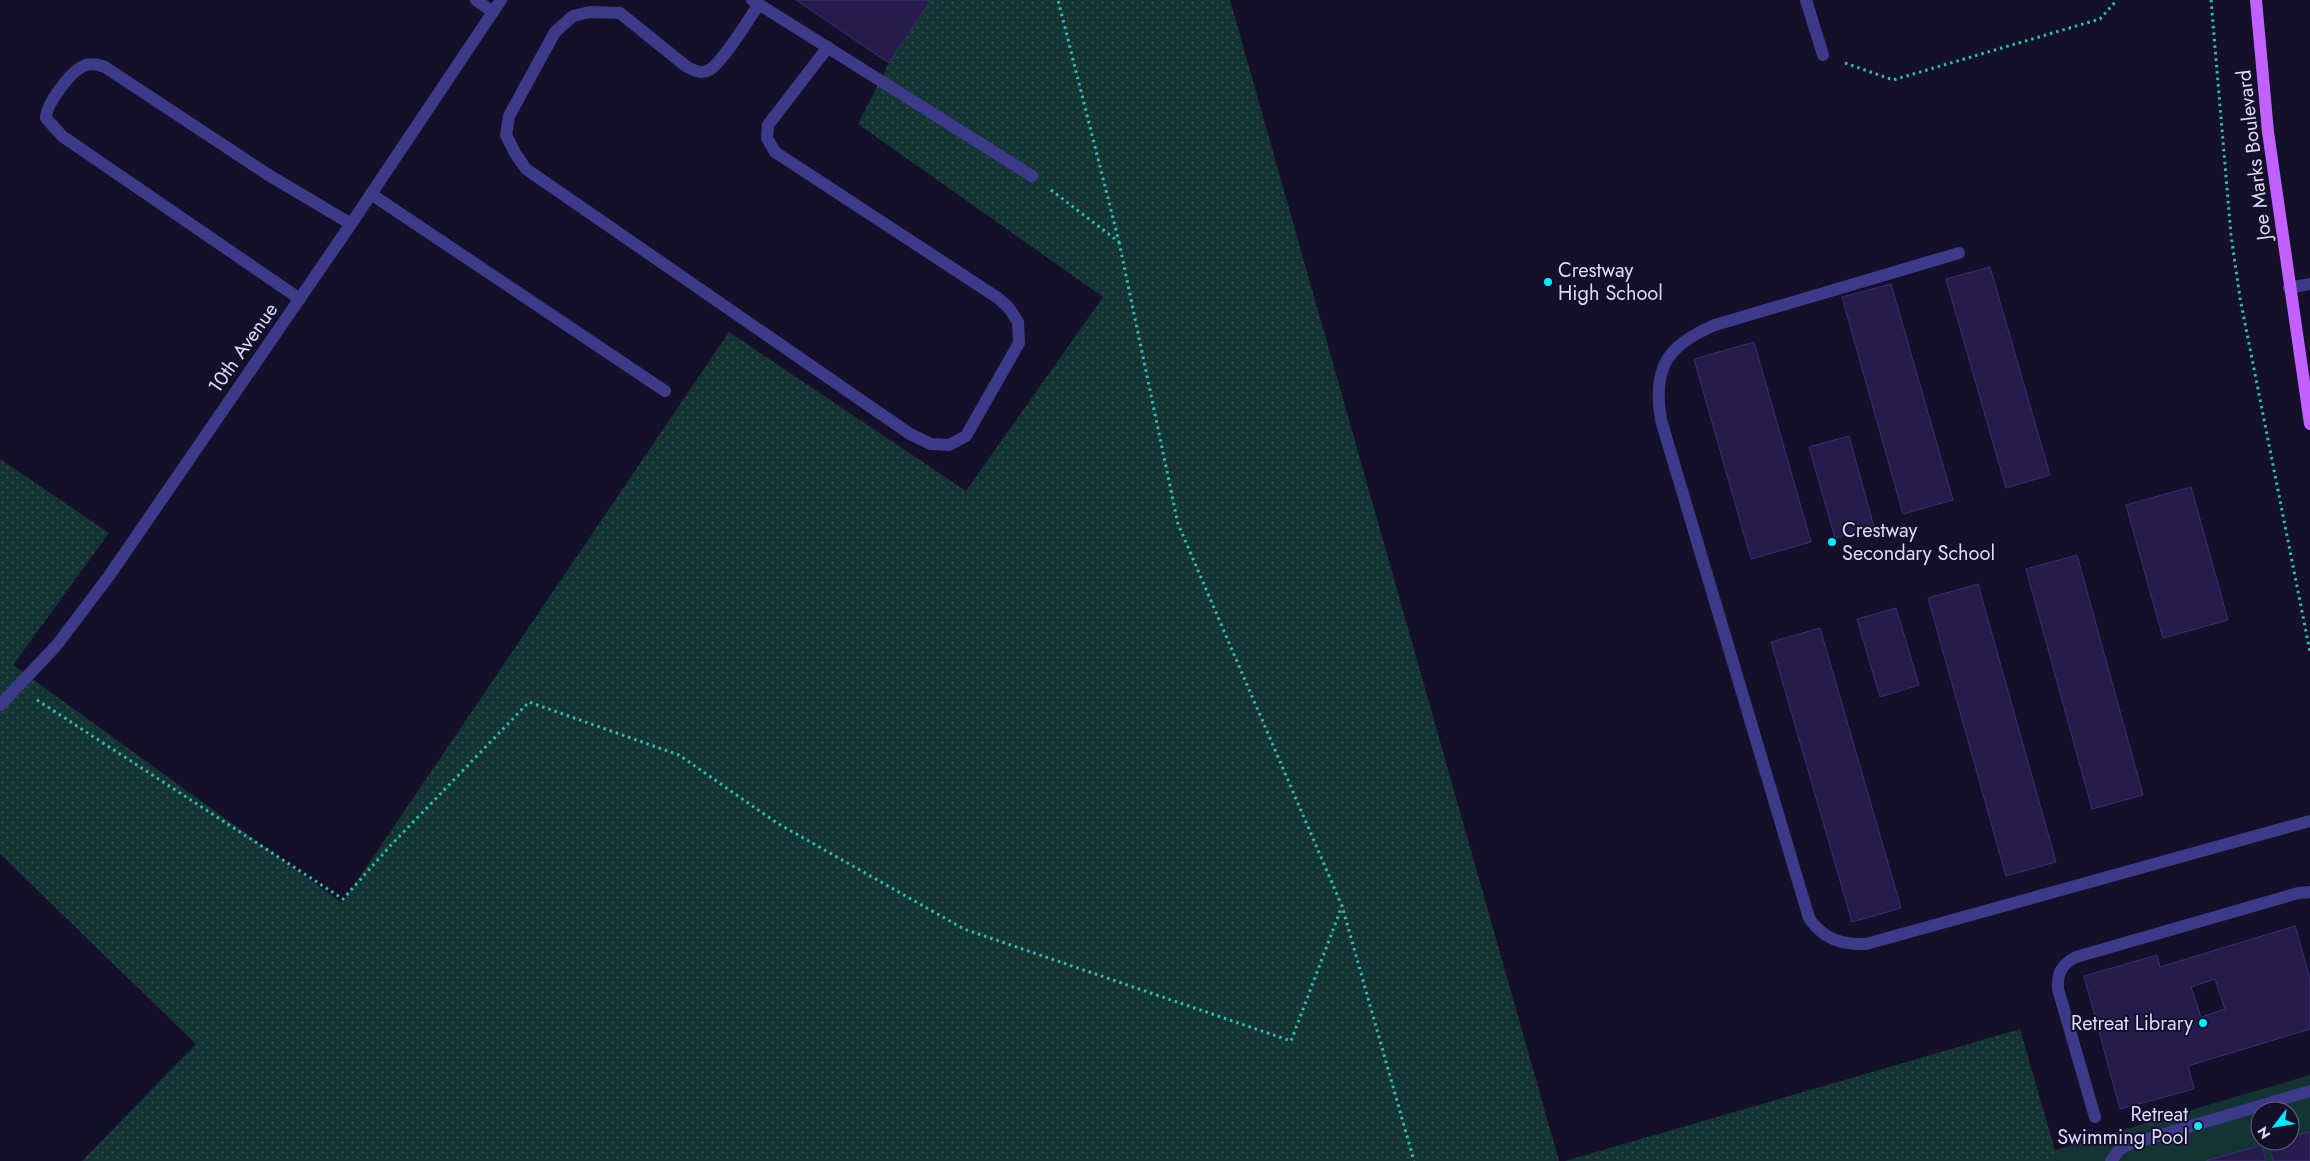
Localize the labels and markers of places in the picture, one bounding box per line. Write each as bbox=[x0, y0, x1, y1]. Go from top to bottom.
place label: Crestway High School bbox=[1558, 256, 1663, 308]
marker: Crestway High School bbox=[1542, 276, 1554, 288]
place label: Crestway Secondary School bbox=[1842, 516, 1995, 568]
marker: Crestway Secondary School bbox=[1826, 536, 1838, 548]
place label: Retreat Library bbox=[2071, 1009, 2193, 1038]
marker: Retreat Library bbox=[2197, 1017, 2209, 1029]
place label: Retreat Swimming Pool bbox=[2057, 1100, 2188, 1152]
marker: Retreat Swimming Pool bbox=[2192, 1120, 2204, 1132]

